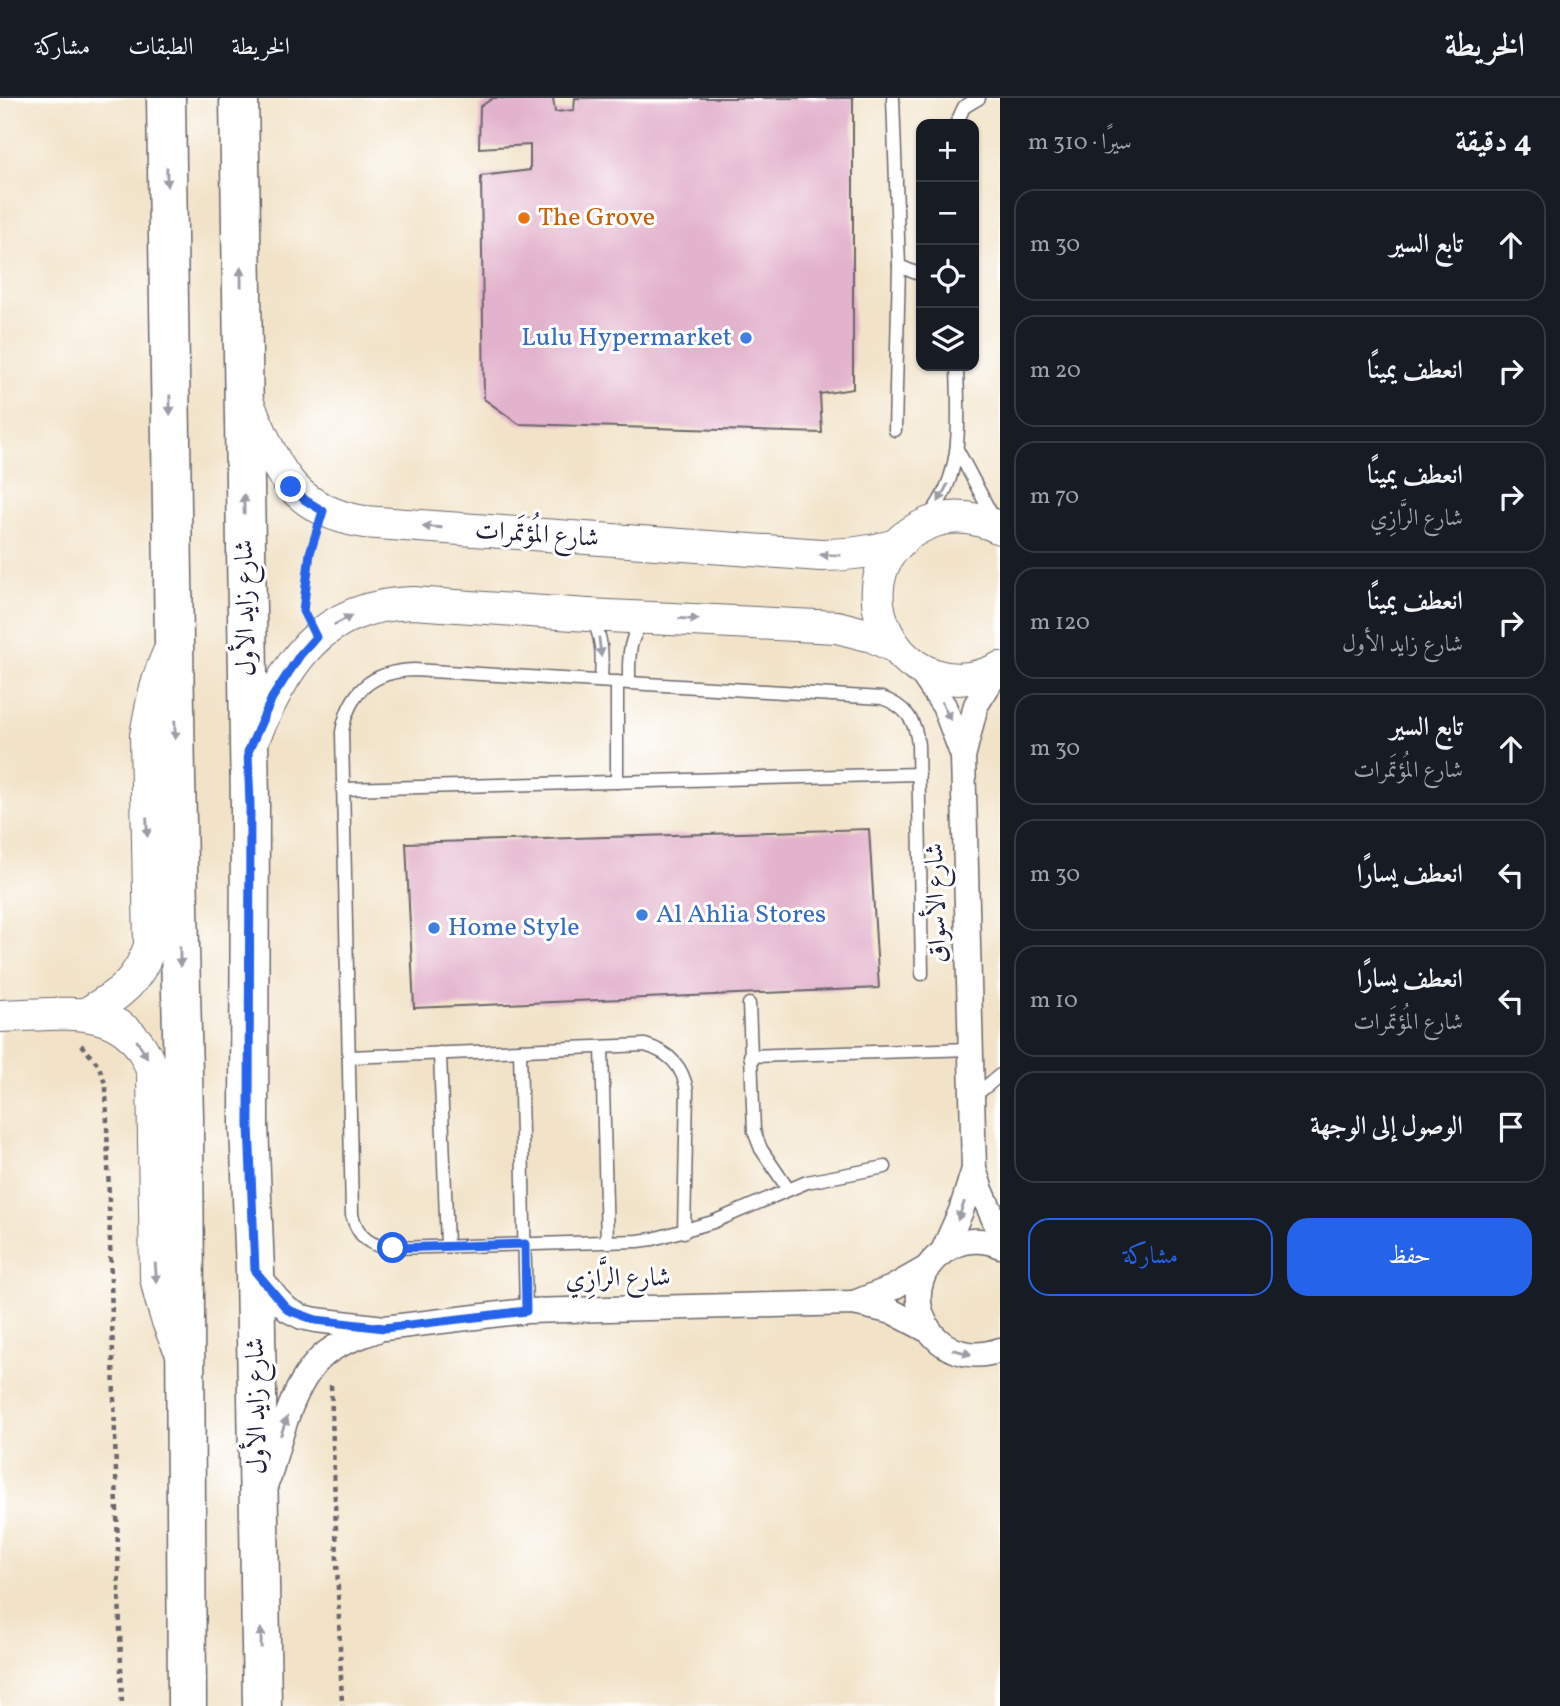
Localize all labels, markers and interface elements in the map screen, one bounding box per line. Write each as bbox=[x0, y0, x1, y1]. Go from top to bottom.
text: الخريطة bbox=[1445, 25, 1525, 71]
text: مشاركة bbox=[35, 31, 90, 65]
text: الطبقات bbox=[128, 31, 194, 65]
text: الخريطة bbox=[232, 31, 290, 65]
map controls bbox=[916, 119, 979, 371]
button: + bbox=[916, 119, 979, 182]
text: 4 دقيقة bbox=[1455, 122, 1532, 164]
text: سيرًا · 310 m bbox=[1028, 127, 1132, 159]
one-way arrow bbox=[161, 166, 172, 188]
button: − bbox=[916, 182, 979, 245]
place label: The Grove bbox=[538, 200, 655, 236]
marker: The Grove bbox=[516, 210, 532, 226]
icon: ahead bbox=[1492, 226, 1530, 264]
text: تابع السير bbox=[1390, 227, 1463, 263]
text: 30 m bbox=[1030, 229, 1080, 261]
button: locate bbox=[916, 245, 979, 308]
one-way arrow bbox=[236, 265, 247, 287]
button: layers bbox=[916, 308, 979, 371]
place label: Lulu Hypermarket bbox=[521, 320, 732, 356]
marker: Lulu Hypermarket bbox=[738, 330, 754, 346]
icon: right bbox=[1492, 352, 1530, 390]
text: انعطف يمينًا bbox=[1367, 353, 1463, 389]
text: 20 m bbox=[1030, 355, 1081, 387]
one-way arrow bbox=[164, 394, 176, 416]
text: انعطف يمينًا bbox=[1367, 458, 1463, 494]
route end bbox=[275, 471, 306, 502]
icon: right bbox=[1492, 478, 1530, 516]
text: 70 m bbox=[1030, 481, 1079, 513]
one-way arrow bbox=[937, 483, 949, 503]
one-way arrow bbox=[239, 493, 250, 515]
text: شارع الرَّازِي bbox=[1370, 503, 1463, 535]
street label: شارع المُؤتَمرات bbox=[474, 508, 601, 559]
one-way arrow bbox=[421, 521, 443, 532]
street label: شارع زايد الأول bbox=[225, 539, 267, 677]
one-way arrow bbox=[819, 549, 841, 561]
text: انعطف يمينًا bbox=[1367, 584, 1463, 620]
icon: right bbox=[1492, 604, 1530, 642]
text: 120 m bbox=[1030, 607, 1090, 639]
one-way arrow bbox=[333, 614, 353, 626]
one-way arrow bbox=[678, 614, 700, 625]
text: شارع زايد الأول bbox=[1342, 629, 1463, 661]
one-way arrow bbox=[595, 636, 606, 658]
one-way arrow bbox=[940, 701, 951, 721]
text: تابع السير bbox=[1390, 710, 1463, 746]
one-way arrow bbox=[169, 719, 181, 741]
icon: ahead bbox=[1492, 730, 1530, 768]
text: 30 m bbox=[1030, 733, 1080, 765]
text: شارع المُؤتَمرات bbox=[1353, 755, 1463, 787]
one-way arrow bbox=[142, 816, 153, 838]
street label: شارع الأسواق bbox=[915, 842, 959, 964]
icon: left bbox=[1492, 856, 1530, 894]
text: انعطف يسارًا bbox=[1357, 857, 1463, 893]
text: 30 m bbox=[1030, 859, 1080, 891]
place label: Al Ahlia Stores bbox=[656, 897, 826, 933]
marker: Al Ahlia Stores bbox=[634, 907, 650, 923]
place label: Home Style bbox=[448, 910, 580, 946]
marker: Home Style bbox=[426, 920, 442, 936]
one-way arrow bbox=[174, 947, 186, 969]
text: انعطف يسارًا bbox=[1357, 962, 1463, 998]
icon: left bbox=[1492, 982, 1530, 1020]
text: 10 m bbox=[1030, 985, 1078, 1017]
text: شارع المُؤتَمرات bbox=[1353, 1007, 1463, 1039]
one-way arrow bbox=[135, 1039, 148, 1058]
icon: arrive bbox=[1492, 1108, 1530, 1146]
text: الوصول إلى الوجهة bbox=[1310, 1109, 1463, 1145]
one-way arrow bbox=[955, 1200, 966, 1221]
button: مشاركة bbox=[1028, 1218, 1273, 1296]
button: حفظ bbox=[1287, 1218, 1532, 1296]
route start bbox=[377, 1232, 408, 1263]
street label: شارع الرَّازِي bbox=[565, 1255, 671, 1300]
one-way arrow bbox=[151, 1262, 162, 1284]
street label: شارع زايد الأول bbox=[236, 1337, 278, 1475]
one-way arrow bbox=[952, 1347, 974, 1358]
one-way arrow bbox=[279, 1416, 290, 1437]
one-way arrow bbox=[255, 1627, 266, 1649]

